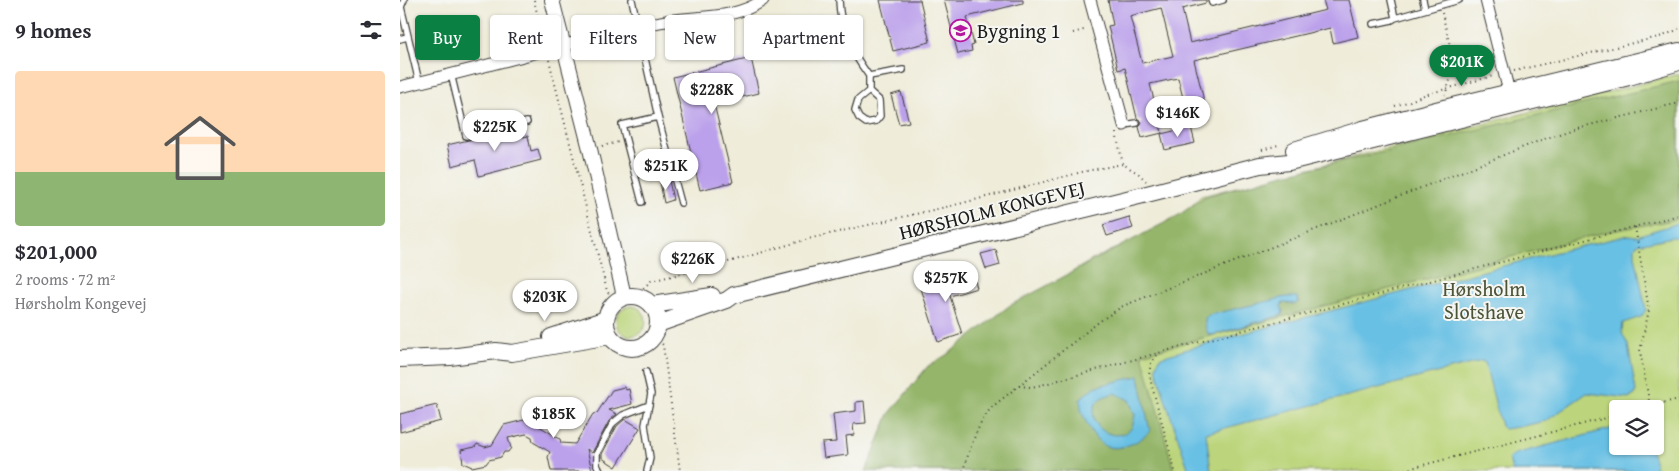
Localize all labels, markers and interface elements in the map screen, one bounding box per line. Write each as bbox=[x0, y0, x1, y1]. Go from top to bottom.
text: 9 homes bbox=[15, 15, 91, 46]
chip: Buy bbox=[415, 15, 480, 60]
chip: Rent bbox=[490, 15, 561, 60]
chip: Filters bbox=[571, 15, 655, 60]
chip: New bbox=[665, 15, 734, 60]
chip: Apartment bbox=[744, 15, 863, 60]
icon: filters bbox=[357, 16, 385, 44]
place label: Bygning 1 bbox=[977, 16, 1060, 45]
school or university icon: Bygning 1 bbox=[949, 19, 973, 43]
pin: $201K bbox=[1427, 44, 1497, 87]
text: $201K bbox=[1440, 49, 1484, 73]
pin: $228K bbox=[677, 72, 747, 115]
text: $228K bbox=[690, 77, 734, 101]
pin: $146K bbox=[1143, 96, 1213, 138]
text: $146K bbox=[1156, 100, 1200, 124]
icon: home bbox=[155, 103, 245, 193]
pin: $225K bbox=[460, 110, 530, 152]
text: $225K bbox=[473, 114, 517, 138]
pin: $251K bbox=[631, 148, 701, 191]
text: $251K bbox=[644, 153, 688, 177]
street label: HØRSHOLM KONGEVEJ bbox=[896, 172, 1088, 247]
text: $201,000 bbox=[15, 236, 97, 267]
pin: $226K bbox=[658, 242, 728, 284]
text: $226K bbox=[671, 246, 715, 270]
pin: $257K bbox=[911, 260, 981, 303]
text: $257K bbox=[924, 265, 968, 289]
text: 2 rooms · 72 m² bbox=[15, 267, 115, 291]
park label: Hørsholm Slotshave bbox=[1442, 274, 1526, 326]
pin: $203K bbox=[510, 280, 580, 322]
text: $203K bbox=[523, 284, 567, 308]
text: Hørsholm Kongevej bbox=[15, 291, 146, 315]
pin: $185K bbox=[519, 396, 589, 439]
map controls bbox=[1609, 400, 1664, 455]
button: layers bbox=[1609, 400, 1664, 455]
text: $185K bbox=[532, 401, 576, 425]

